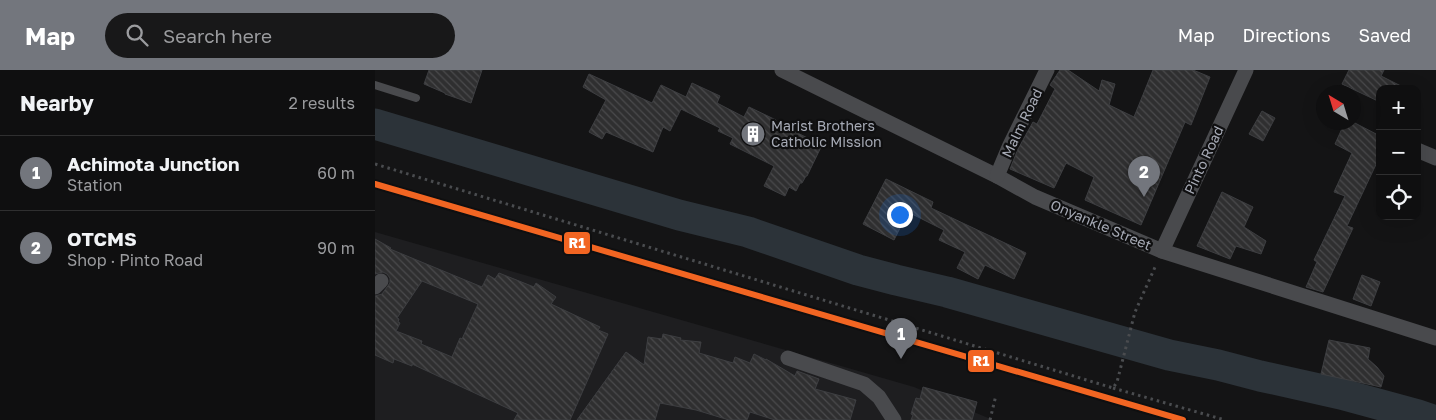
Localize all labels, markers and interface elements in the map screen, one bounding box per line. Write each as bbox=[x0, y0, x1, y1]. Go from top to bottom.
search box bbox=[105, 13, 455, 58]
text: Map bbox=[25, 21, 75, 50]
icon: search bbox=[123, 21, 151, 49]
text: Search here bbox=[163, 24, 272, 47]
text: Map bbox=[1178, 24, 1214, 46]
text: Directions bbox=[1242, 24, 1330, 46]
text: Saved bbox=[1358, 24, 1411, 46]
north arrow bbox=[1316, 85, 1361, 130]
map controls bbox=[1376, 85, 1421, 220]
button: + bbox=[1376, 85, 1421, 130]
street label: Malm Road bbox=[998, 86, 1046, 160]
text: Nearby bbox=[20, 90, 94, 116]
text: 2 results bbox=[289, 93, 355, 113]
place label: Marist Brothers Catholic Mission bbox=[771, 117, 882, 150]
building icon: Marist Brothers Catholic Mission bbox=[740, 121, 766, 147]
street label: Pinto Road bbox=[1180, 123, 1227, 197]
button: − bbox=[1376, 130, 1421, 175]
text: Achimota Junction bbox=[67, 152, 239, 175]
pin: 2 bbox=[1128, 156, 1160, 197]
text: 1 bbox=[32, 163, 40, 183]
text: 60 m bbox=[317, 163, 355, 183]
text: Station bbox=[67, 175, 122, 195]
button: locate bbox=[1376, 175, 1421, 220]
street label: Onyankle Street bbox=[1048, 196, 1154, 253]
your location bbox=[887, 202, 913, 228]
text: OTCMS bbox=[67, 227, 137, 250]
line badge: R1 bbox=[563, 231, 591, 255]
text: R1 bbox=[569, 234, 585, 251]
text: 2 bbox=[31, 238, 41, 258]
text: 90 m bbox=[317, 238, 355, 258]
text: Shop · Pinto Road bbox=[67, 250, 203, 270]
pin: 1 bbox=[885, 318, 917, 359]
line badge: R1 bbox=[967, 349, 995, 373]
text: R1 bbox=[973, 352, 989, 369]

